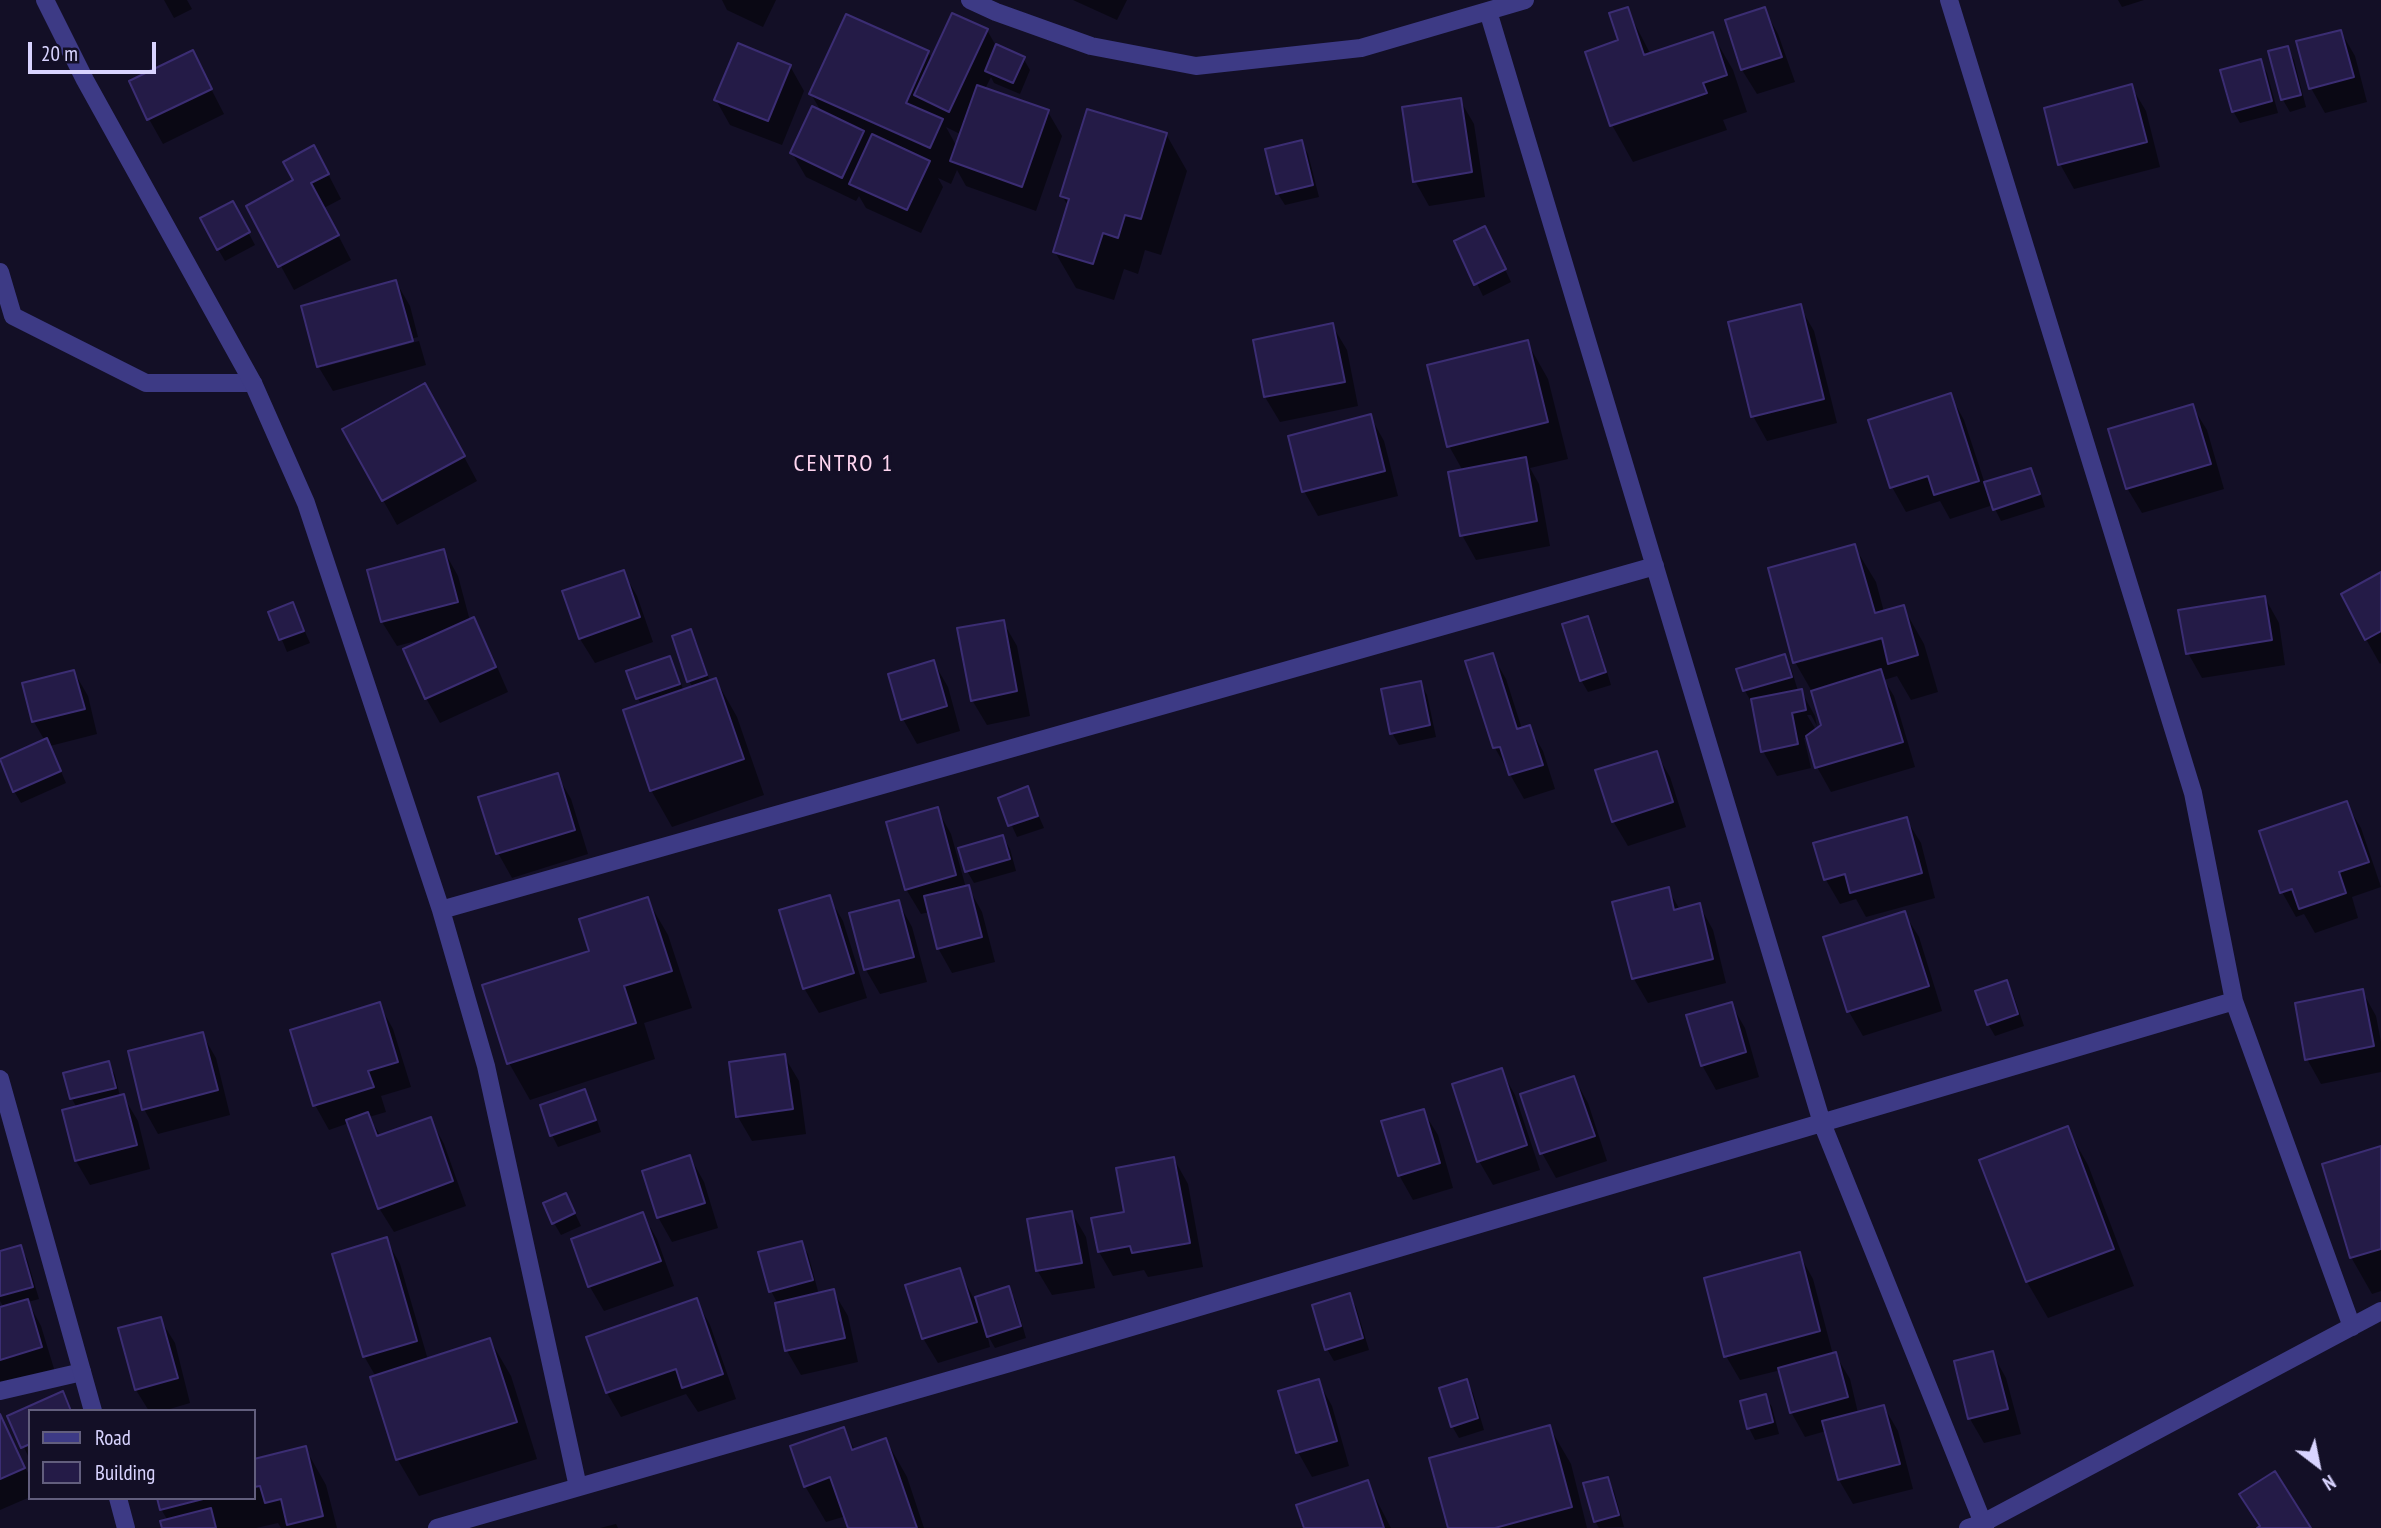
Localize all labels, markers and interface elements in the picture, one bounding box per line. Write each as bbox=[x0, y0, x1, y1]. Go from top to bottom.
scale bar bbox=[32, 28, 159, 72]
text: 20 m bbox=[41, 40, 78, 67]
district label: CENTRO 1 bbox=[795, 450, 893, 478]
legend bbox=[28, 1409, 256, 1500]
text: Road bbox=[95, 1424, 131, 1451]
north arrow bbox=[2283, 1430, 2353, 1500]
text: Building bbox=[95, 1459, 155, 1486]
text: N bbox=[2318, 1470, 2340, 1496]

